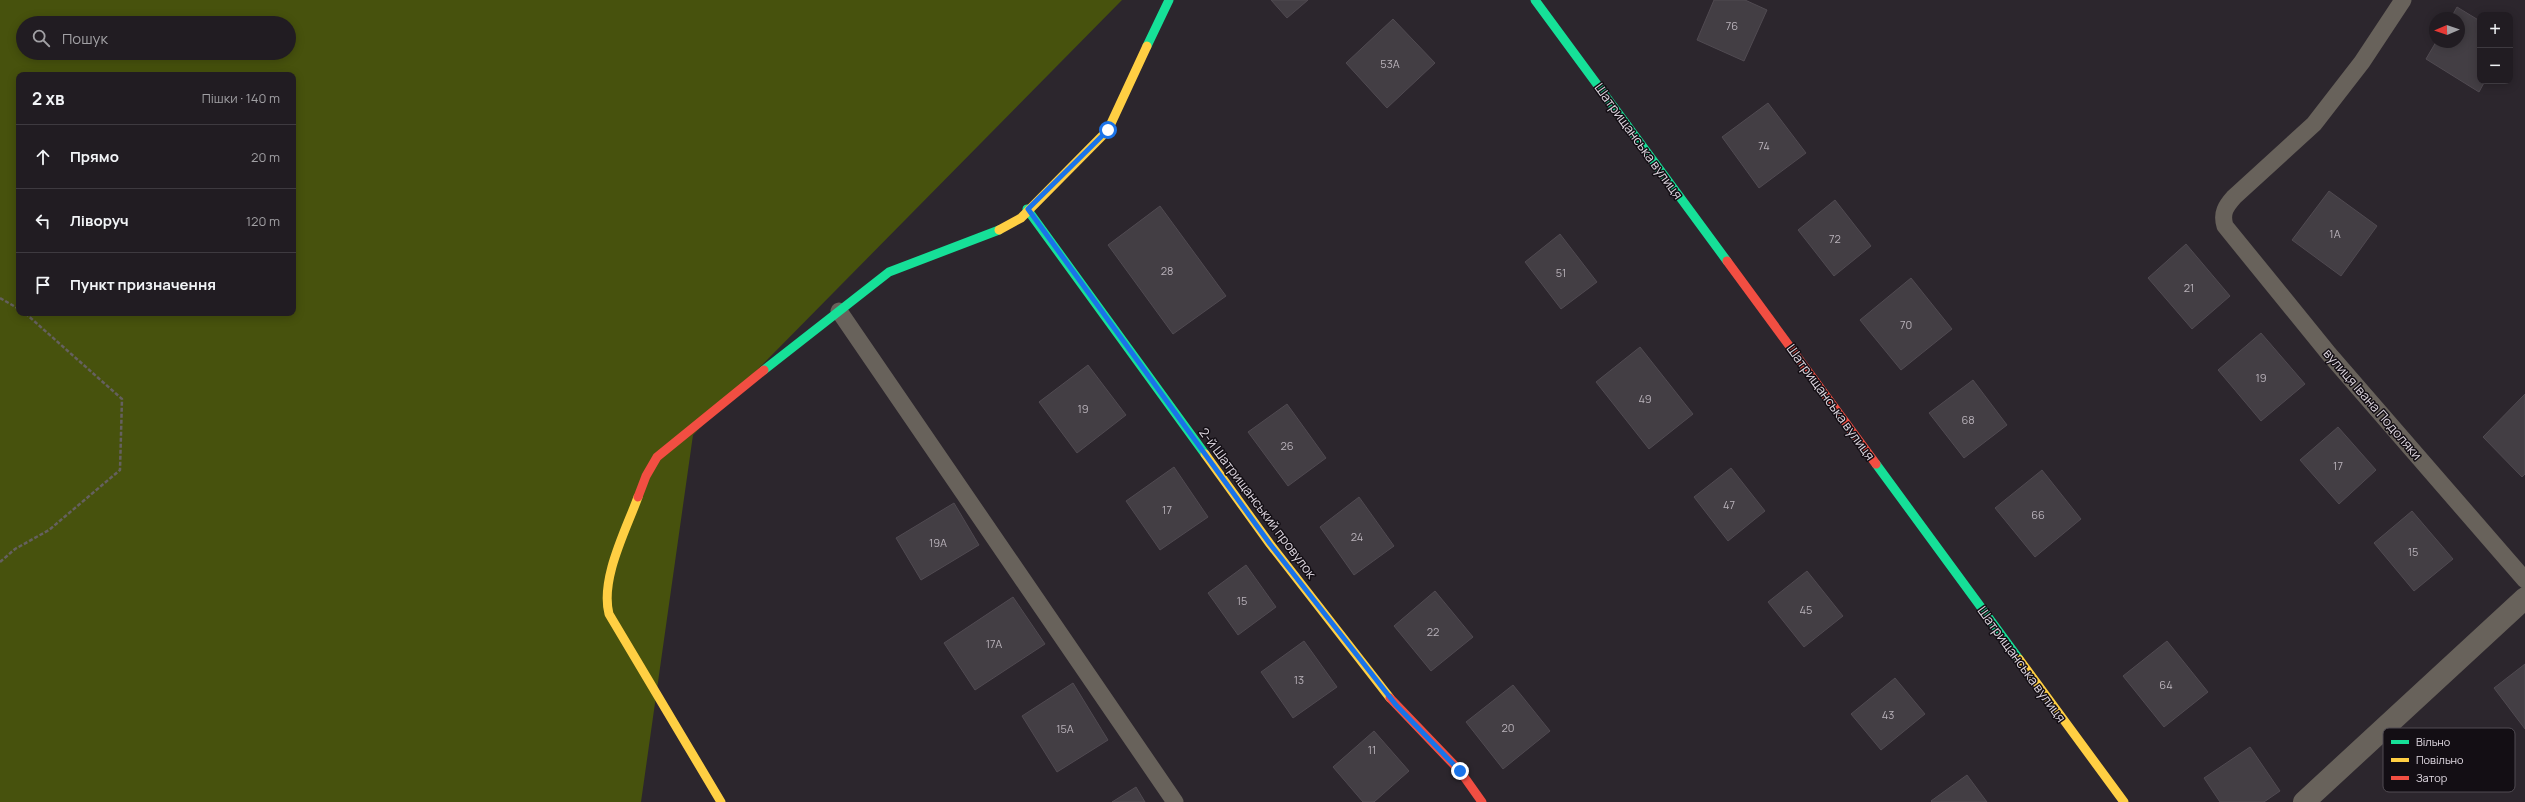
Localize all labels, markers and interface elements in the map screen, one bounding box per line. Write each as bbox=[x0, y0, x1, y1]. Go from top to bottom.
north arrow bbox=[2429, 12, 2465, 48]
map controls bbox=[2477, 12, 2513, 84]
button: + bbox=[2477, 12, 2513, 48]
search box bbox=[16, 16, 296, 60]
house number: 76 bbox=[1726, 18, 1738, 33]
icon: search bbox=[30, 27, 52, 49]
text: Пошук bbox=[62, 28, 108, 49]
button: − bbox=[2477, 48, 2513, 84]
house number: 53А bbox=[1380, 56, 1400, 71]
street label: Шатрищанська вулиця bbox=[1591, 79, 1687, 203]
text: 2 хв bbox=[32, 87, 64, 110]
text: Пішки · 140 m bbox=[202, 89, 280, 107]
route start bbox=[1099, 121, 1117, 139]
house number: 74 bbox=[1758, 138, 1770, 153]
icon: ahead bbox=[32, 146, 54, 168]
text: Прямо bbox=[70, 146, 119, 167]
text: 20 m bbox=[251, 148, 280, 166]
icon: left bbox=[32, 210, 54, 232]
text: Ліворуч bbox=[70, 210, 129, 231]
text: 120 m bbox=[246, 212, 280, 230]
house number: 1А bbox=[2329, 226, 2341, 241]
house number: 72 bbox=[1829, 231, 1841, 246]
house number: 28 bbox=[1161, 263, 1173, 278]
house number: 51 bbox=[1556, 265, 1566, 280]
icon: arrive bbox=[32, 274, 54, 296]
text: Пункт призначення bbox=[70, 274, 216, 295]
house number: 21 bbox=[2184, 280, 2194, 295]
house number: 70 bbox=[1900, 317, 1912, 332]
street label: Шатрищанська вулиця bbox=[1783, 340, 1879, 464]
street label: вулиця Івана Подоляки bbox=[2320, 345, 2426, 463]
house number: 19 bbox=[2255, 370, 2267, 385]
house number: 49 bbox=[1638, 391, 1652, 406]
house number: 19 bbox=[1077, 401, 1089, 416]
house number: 68 bbox=[1961, 412, 1975, 427]
street label: 2-й Шатрищанський провулок bbox=[1195, 424, 1321, 582]
house number: 26 bbox=[1280, 438, 1294, 453]
house number: 17 bbox=[2333, 458, 2343, 473]
house number: 47 bbox=[1723, 497, 1735, 512]
house number: 17 bbox=[1162, 502, 1172, 517]
house number: 66 bbox=[2031, 507, 2045, 522]
house number: 24 bbox=[1351, 529, 1363, 544]
house number: 19А bbox=[929, 535, 947, 550]
house number: 15 bbox=[2408, 544, 2418, 559]
house number: 15 bbox=[1237, 593, 1247, 608]
house number: 45 bbox=[1800, 602, 1812, 617]
street label: Шатрищанська вулиця bbox=[1974, 602, 2070, 726]
house number: 22 bbox=[1427, 624, 1439, 639]
house number: 17А bbox=[986, 636, 1002, 651]
house number: 13 bbox=[1294, 672, 1304, 687]
house number: 64 bbox=[2159, 677, 2173, 692]
house number: 43 bbox=[1882, 707, 1894, 722]
house number: 20 bbox=[1502, 720, 1514, 735]
house number: 15А bbox=[1056, 721, 1074, 736]
legend bbox=[2383, 728, 2515, 792]
text: Вільно bbox=[2416, 734, 2451, 749]
house number: 11 bbox=[1368, 742, 1376, 757]
text: Повільно bbox=[2416, 752, 2464, 767]
route end bbox=[1451, 762, 1469, 780]
text: Затор bbox=[2416, 770, 2448, 785]

